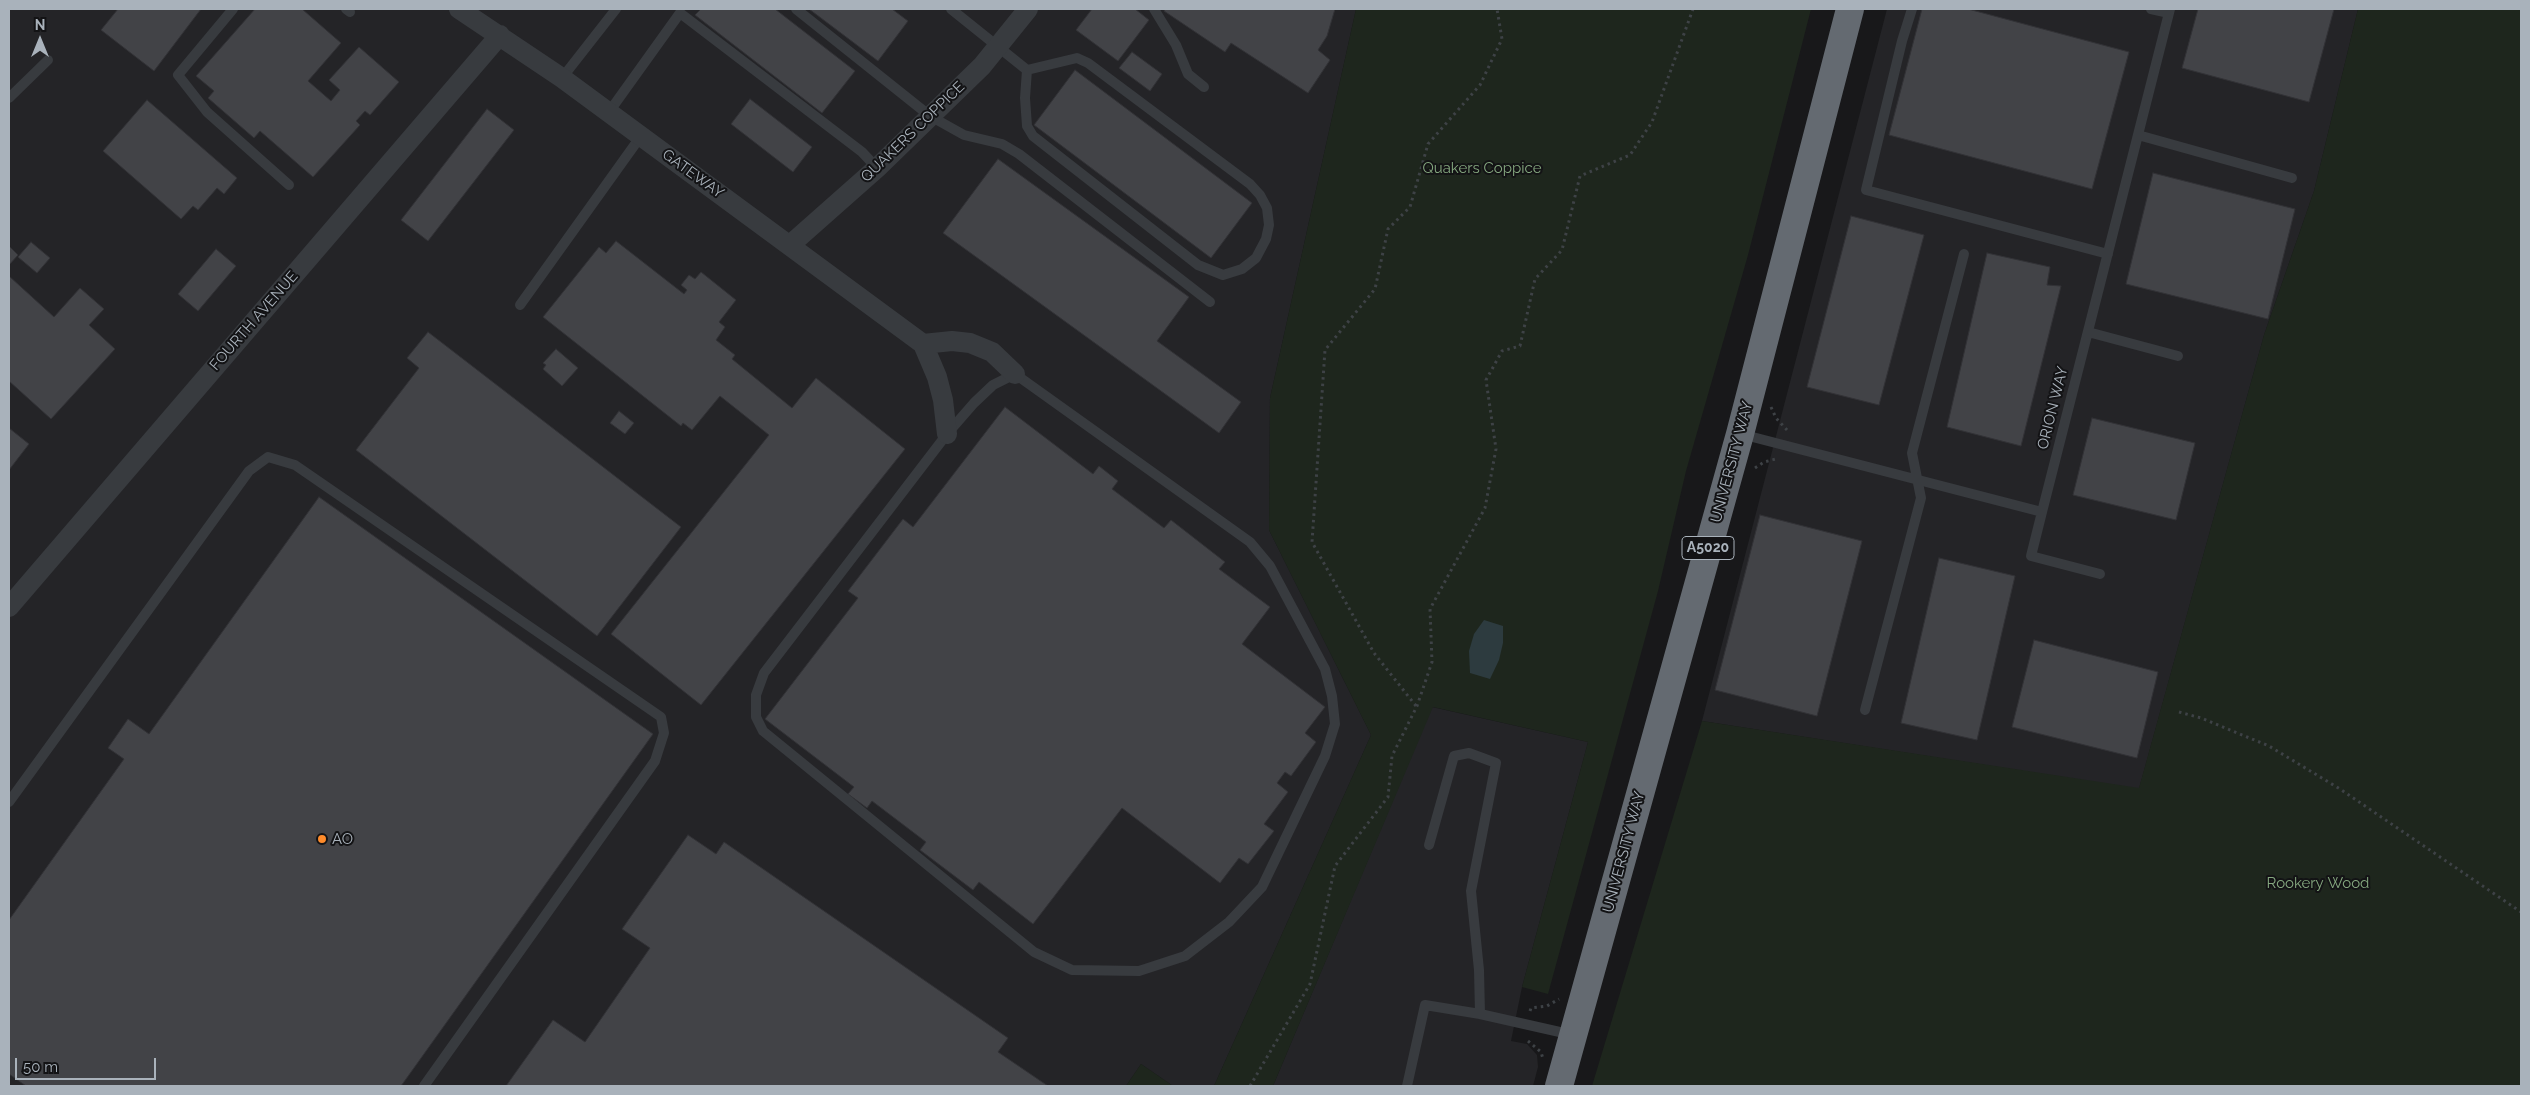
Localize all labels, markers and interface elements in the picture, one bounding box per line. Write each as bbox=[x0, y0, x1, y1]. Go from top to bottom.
north arrow bbox=[15, 15, 65, 65]
text: N bbox=[35, 17, 45, 33]
street label: QUAKERS COPPICE bbox=[857, 78, 969, 186]
street label: GATEWAY bbox=[659, 146, 727, 202]
park label: Quakers Coppice bbox=[1423, 159, 1541, 177]
street label: FOURTH AVENUE bbox=[206, 268, 302, 374]
street label: ORION WAY bbox=[2034, 365, 2072, 451]
street label: UNIVERSITY WAY bbox=[1707, 399, 1757, 525]
road number: A5020 bbox=[1682, 536, 1734, 560]
street label: UNIVERSITY WAY bbox=[1599, 789, 1649, 915]
place label: AO bbox=[332, 830, 353, 848]
marker: AO bbox=[316, 833, 328, 845]
park label: Rookery Wood bbox=[2267, 874, 2369, 892]
scale bar bbox=[18, 1048, 159, 1080]
text: 50 m bbox=[23, 1058, 58, 1076]

